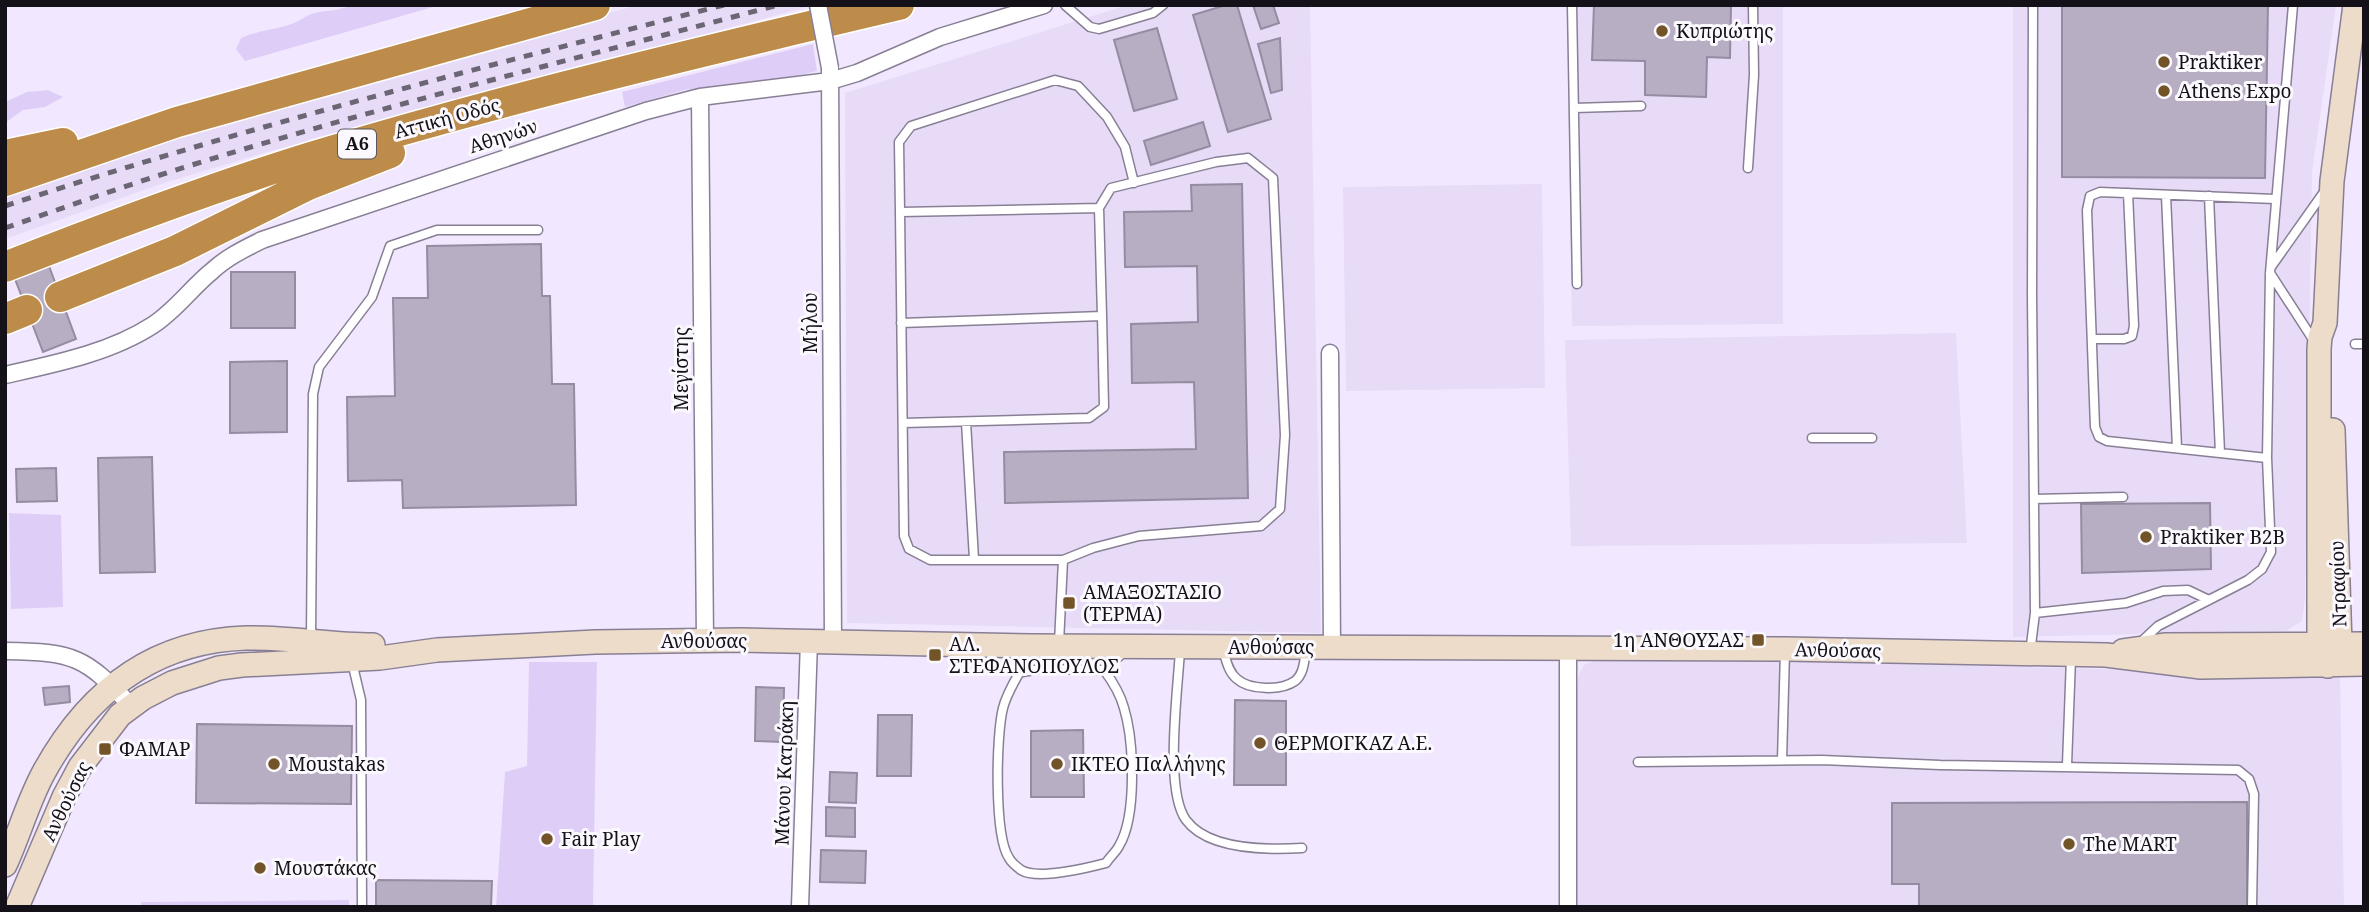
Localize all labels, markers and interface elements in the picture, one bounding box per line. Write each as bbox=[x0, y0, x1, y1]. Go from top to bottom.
place label: Κυπριώτης bbox=[1676, 18, 1773, 44]
marker: Κυπριώτης bbox=[1654, 23, 1670, 39]
place label: Praktiker bbox=[2178, 49, 2263, 75]
marker: Praktiker bbox=[2156, 54, 2172, 70]
place label: Athens Expo bbox=[2178, 78, 2292, 104]
marker: Athens Expo bbox=[2156, 83, 2172, 99]
street label: Αττική Οδός bbox=[391, 91, 503, 145]
street label: Αθηνών bbox=[465, 113, 541, 159]
road number: Α6 bbox=[338, 130, 376, 159]
street label: Μήλου bbox=[797, 293, 823, 353]
street label: Μεγίστης bbox=[668, 327, 694, 411]
place label: Praktiker B2B bbox=[2160, 524, 2285, 550]
marker: Praktiker B2B bbox=[2138, 529, 2154, 545]
street label: Ντραφίου bbox=[2323, 540, 2353, 628]
place label: ΑΜΑΞΟΣΤΑΣΙΟ (ΤΕΡΜΑ) bbox=[1083, 579, 1222, 627]
marker: ΑΜΑΞΟΣΤΑΣΙΟ (ΤΕΡΜΑ) bbox=[1061, 595, 1077, 611]
place label: 1η ΑΝΘΟΥΣΑΣ bbox=[1613, 627, 1744, 653]
street label: Ανθούσας bbox=[661, 628, 747, 654]
place label: ΑΛ. ΣΤΕΦΑΝΟΠΟΥΛΟΣ bbox=[949, 631, 1119, 679]
marker: 1η ΑΝΘΟΥΣΑΣ bbox=[1750, 632, 1766, 648]
street label: Ανθούσας bbox=[1228, 634, 1314, 660]
street label: Ανθούσας bbox=[1795, 636, 1881, 664]
marker: ΑΛ. ΣΤΕΦΑΝΟΠΟΥΛΟΣ bbox=[927, 647, 943, 663]
street label: Μάνου Κατράκη bbox=[768, 700, 800, 846]
place label: ΘΕΡΜΟΓΚΑΖ Α.Ε. bbox=[1274, 730, 1432, 756]
marker: ΘΕΡΜΟΓΚΑΖ Α.Ε. bbox=[1252, 735, 1268, 751]
place label: ΦΑΜΑΡ bbox=[119, 736, 191, 762]
marker: ΦΑΜΑΡ bbox=[97, 741, 113, 757]
place label: Moustakas bbox=[288, 751, 385, 777]
place label: ΙΚΤΕΟ Παλλήνης bbox=[1071, 751, 1226, 777]
street label: Ανθούσας bbox=[35, 756, 97, 846]
marker: Moustakas bbox=[266, 756, 282, 772]
marker: ΙΚΤΕΟ Παλλήνης bbox=[1049, 756, 1065, 772]
place label: Fair Play bbox=[561, 826, 641, 852]
marker: Fair Play bbox=[539, 831, 555, 847]
place label: The MART bbox=[2083, 831, 2177, 857]
marker: The MART bbox=[2061, 836, 2077, 852]
place label: Μουστάκας bbox=[274, 855, 377, 881]
marker: Μουστάκας bbox=[252, 860, 268, 876]

